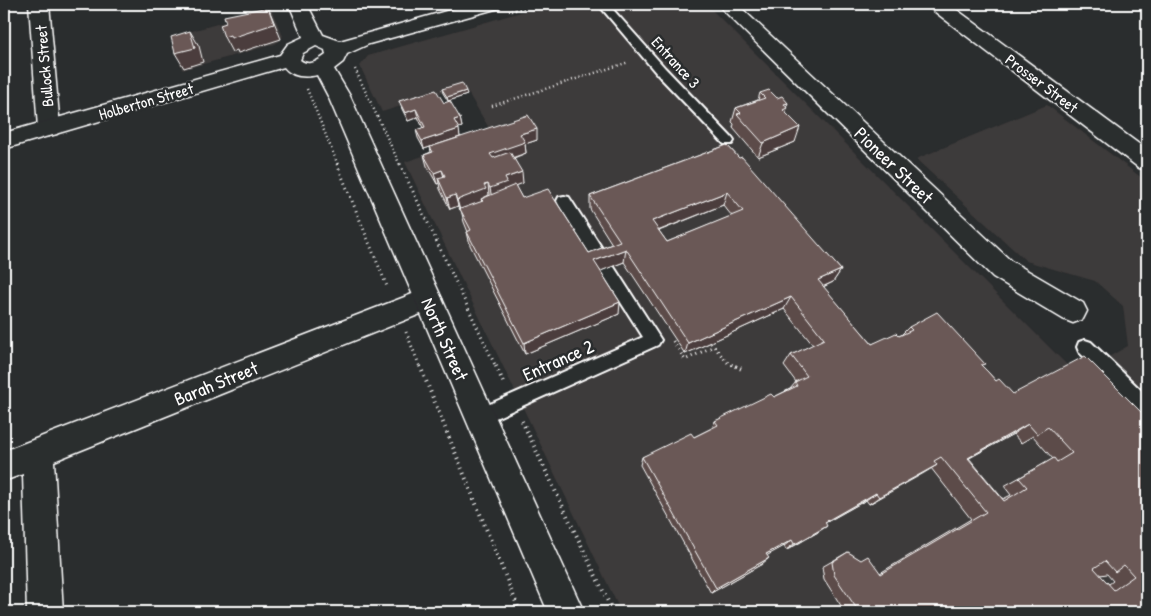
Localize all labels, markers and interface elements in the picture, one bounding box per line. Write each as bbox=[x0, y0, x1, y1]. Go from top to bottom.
street label: Bullock Street bbox=[29, 24, 59, 108]
street label: Entrance 3 bbox=[647, 31, 705, 93]
street label: Prosser Street bbox=[1001, 48, 1083, 118]
street label: Holberton Street bbox=[96, 77, 196, 125]
street label: Pioneer Street bbox=[849, 121, 940, 210]
street label: North Street bbox=[415, 293, 475, 385]
street label: Entrance 2 bbox=[518, 333, 598, 387]
street label: Barah Street bbox=[170, 354, 262, 412]

